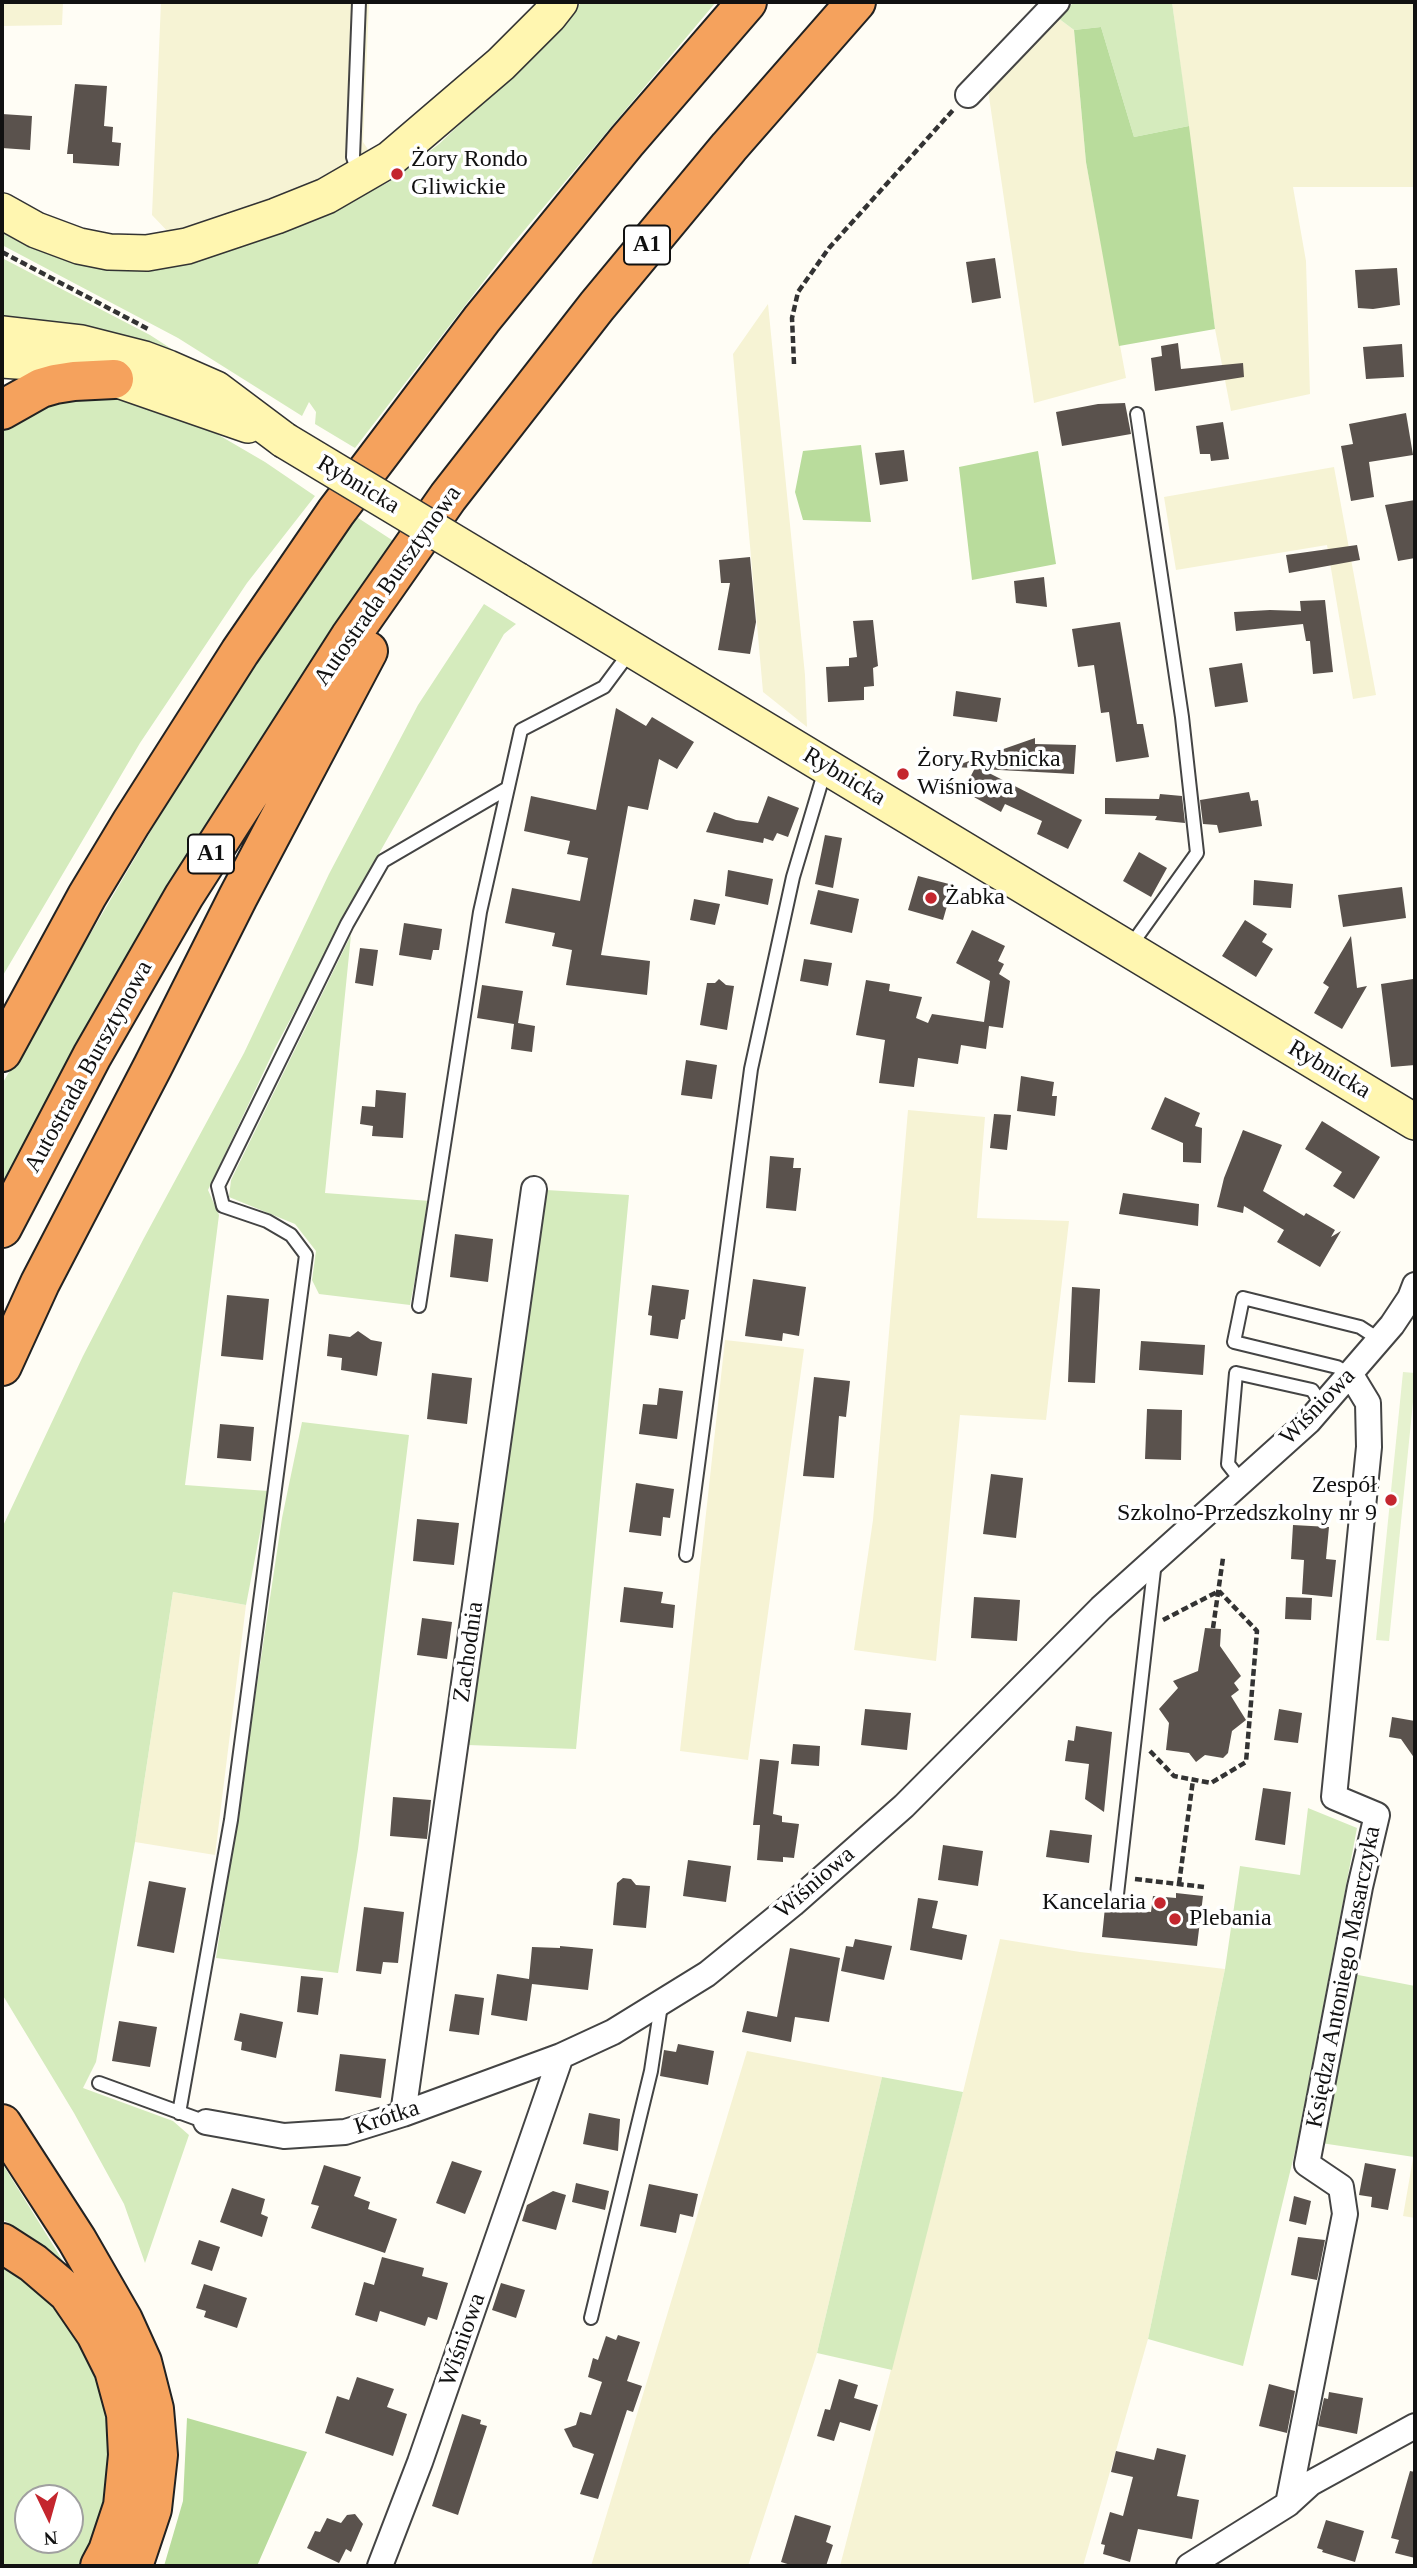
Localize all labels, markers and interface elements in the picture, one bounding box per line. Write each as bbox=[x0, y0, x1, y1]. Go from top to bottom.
place label: Żory Rondo Gliwickie bbox=[411, 146, 528, 202]
marker: Żory Rondo Gliwickie bbox=[389, 166, 405, 182]
road number: A1 bbox=[624, 226, 670, 264]
street label: Rybnicka bbox=[312, 449, 404, 521]
street label: Autostrada Bursztynowa bbox=[308, 480, 468, 692]
street label: Rybnicka bbox=[798, 741, 890, 813]
place label: Żory Rybnicka Wiśniowa bbox=[917, 746, 1061, 802]
marker: Żory Rybnicka Wiśniowa bbox=[895, 766, 911, 782]
road number: A1 bbox=[188, 834, 234, 874]
place label: Żabka bbox=[945, 884, 1005, 912]
marker: Żabka bbox=[923, 890, 939, 906]
street label: Autostrada Bursztynowa bbox=[19, 956, 159, 1178]
street label: Rybnicka bbox=[1283, 1034, 1375, 1106]
street label: Wiśniowa bbox=[1274, 1362, 1362, 1452]
place label: Zespół Szkolno-Przedszkolny nr 9 bbox=[1117, 1472, 1377, 1528]
marker: Zespół Szkolno-Przedszkolny nr 9 bbox=[1383, 1492, 1399, 1508]
street label: Zachodnia bbox=[448, 1600, 490, 1704]
street label: Księdza Antoniego Masarczyka bbox=[1301, 1824, 1387, 2130]
street label: Wiśniowa bbox=[769, 1841, 861, 1925]
place label: Kancelaria bbox=[1042, 1889, 1146, 1917]
marker: Kancelaria bbox=[1152, 1895, 1168, 1911]
place label: Plebania bbox=[1189, 1905, 1272, 1933]
marker: Plebania bbox=[1167, 1911, 1183, 1927]
street label: Krótka bbox=[351, 2094, 423, 2142]
street label: Wiśniowa bbox=[434, 2290, 492, 2390]
north arrow bbox=[14, 2484, 84, 2554]
text: N bbox=[43, 2527, 58, 2549]

